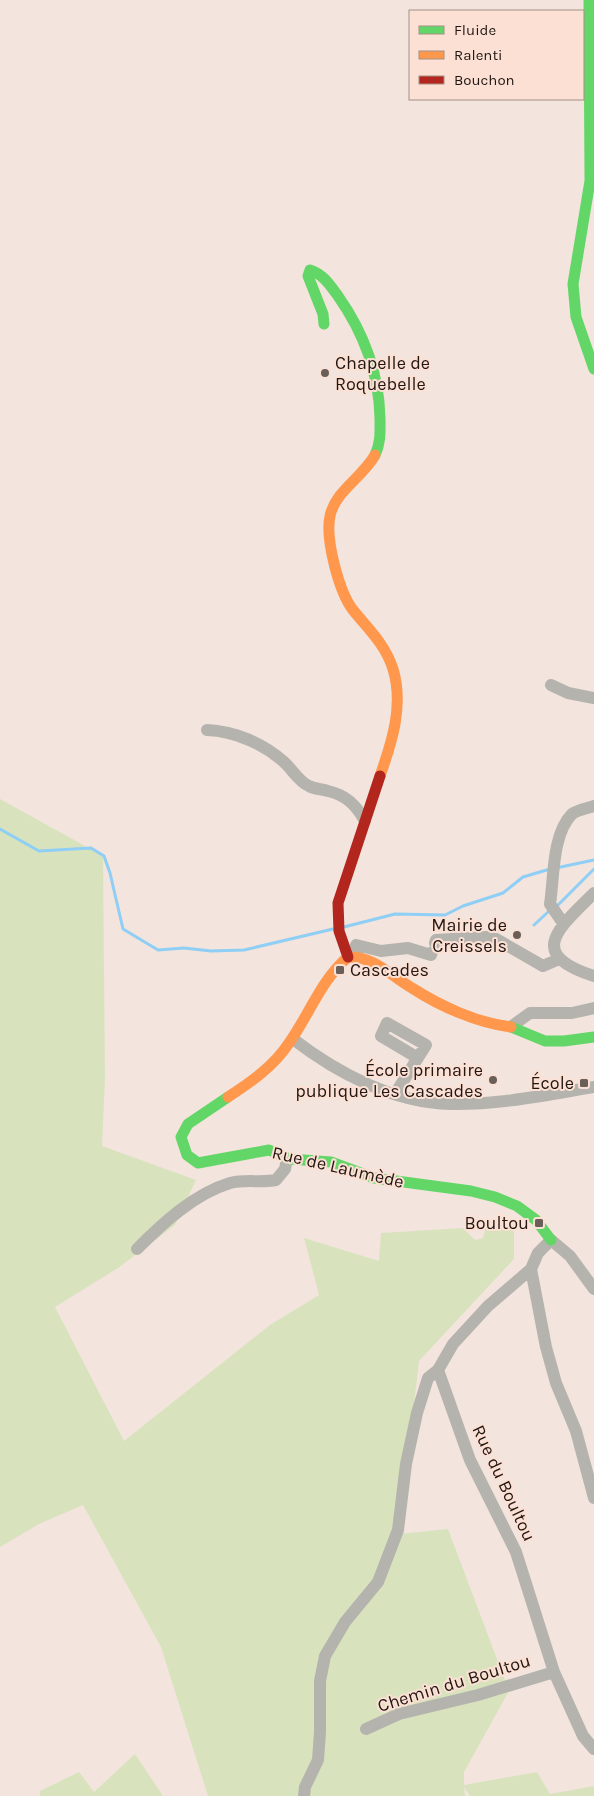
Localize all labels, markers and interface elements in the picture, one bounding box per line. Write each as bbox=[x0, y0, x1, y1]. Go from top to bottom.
legend bbox=[409, 10, 584, 100]
text: Fluide bbox=[454, 21, 496, 39]
text: Ralenti bbox=[454, 46, 503, 64]
text: Bouchon bbox=[454, 71, 515, 89]
place label: Chapelle de Roquebelle bbox=[335, 352, 430, 395]
marker: Chapelle de Roquebelle bbox=[319, 367, 331, 379]
place label: Mairie de Creissels bbox=[431, 914, 507, 957]
marker: Mairie de Creissels bbox=[511, 929, 523, 941]
place label: Cascades bbox=[350, 959, 429, 981]
marker: Cascades bbox=[334, 964, 346, 976]
place label: École primaire publique Les Cascades bbox=[295, 1058, 483, 1102]
place label: École bbox=[530, 1071, 574, 1094]
marker: École primaire publique Les Cascades bbox=[487, 1074, 499, 1086]
marker: École bbox=[578, 1077, 590, 1089]
street label: Rue de Laumède bbox=[270, 1141, 406, 1193]
place label: Boultou bbox=[465, 1212, 529, 1234]
marker: Boultou bbox=[533, 1217, 545, 1229]
street label: Rue du Boultou bbox=[467, 1421, 541, 1545]
street label: Chemin du Boultou bbox=[375, 1649, 533, 1717]

